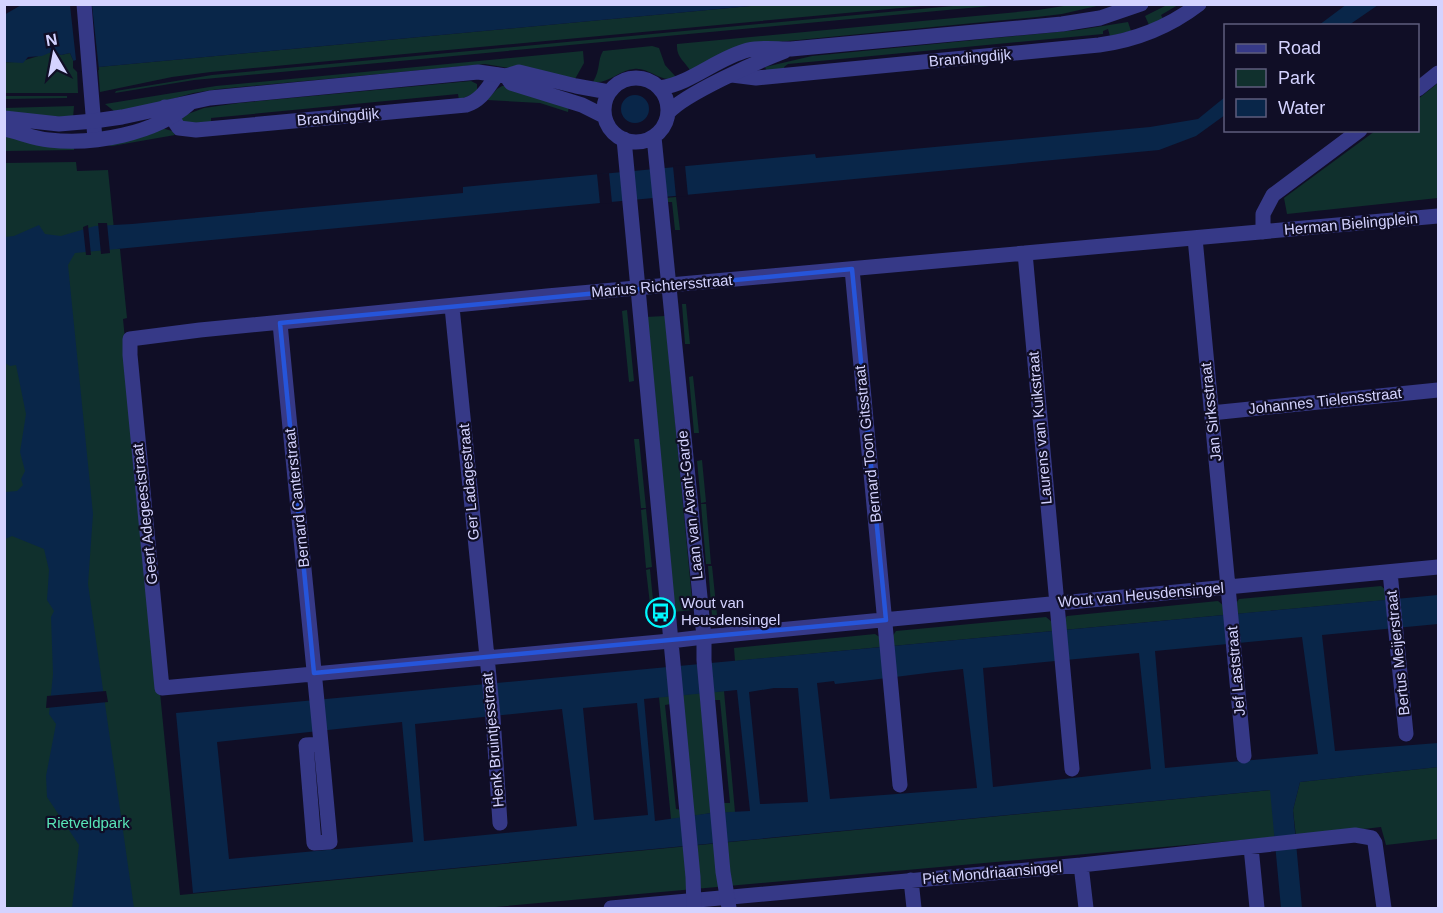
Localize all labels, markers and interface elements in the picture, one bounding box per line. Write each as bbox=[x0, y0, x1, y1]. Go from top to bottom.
north arrow bbox=[24, 24, 84, 84]
legend bbox=[1224, 24, 1419, 132]
text: N bbox=[44, 30, 59, 49]
text: Road bbox=[1278, 38, 1321, 58]
street label: Brandingdijk bbox=[928, 45, 1012, 70]
text: Park bbox=[1278, 68, 1316, 88]
text: Water bbox=[1278, 98, 1325, 118]
street label: Brandingdijk bbox=[296, 104, 380, 129]
street label: Herman Bielingplein bbox=[1283, 209, 1419, 238]
street label: Marius Richtersstraat bbox=[591, 271, 734, 300]
street label: Laurens van Kuikstraat bbox=[1024, 350, 1055, 505]
street label: Jan Sirksstraat bbox=[1197, 361, 1224, 462]
street label: Bernard Toon Gitsstraat bbox=[851, 364, 884, 524]
street label: Johannes Tielensstraat bbox=[1247, 384, 1403, 417]
street label: Ger Ladagestraat bbox=[455, 422, 482, 541]
street label: Bernard Canterstraat bbox=[281, 427, 312, 569]
street label: Laan van Avant-Garde bbox=[673, 430, 706, 580]
street label: Geert Adegeeststraat bbox=[129, 442, 160, 585]
street label: Wout van Heusdensingel bbox=[1057, 579, 1225, 610]
street label: Bertus Meijerstraat bbox=[1382, 589, 1413, 717]
place label: Wout van Heusdensingel bbox=[681, 594, 780, 628]
bus stop icon: Wout van Heusdensingel bbox=[644, 596, 676, 628]
street label: Jef Laststraat bbox=[1223, 625, 1248, 717]
street label: Henk Bruintjesstraat bbox=[478, 671, 507, 808]
park label: Rietveldpark bbox=[46, 814, 130, 831]
street label: Piet Mondriaansingel bbox=[921, 858, 1062, 887]

